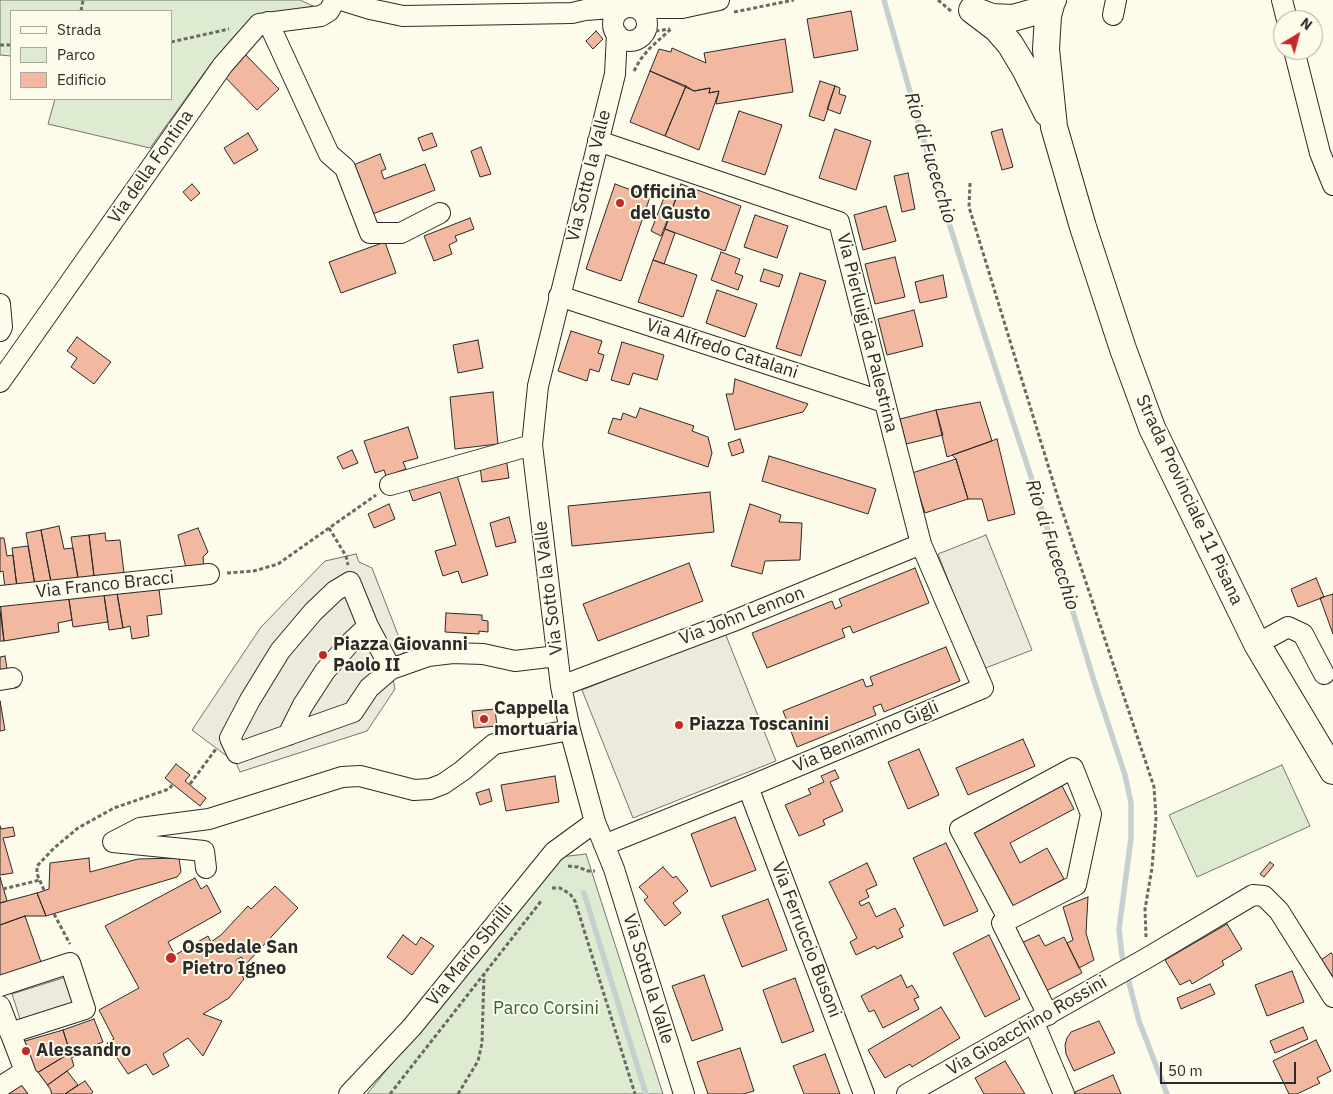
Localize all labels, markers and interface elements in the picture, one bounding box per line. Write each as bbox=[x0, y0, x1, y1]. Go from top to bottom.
legend bbox=[10, 10, 172, 100]
north arrow bbox=[1273, 10, 1323, 60]
text: N bbox=[1297, 14, 1316, 34]
text: Strada bbox=[57, 20, 101, 39]
text: Parco bbox=[57, 45, 95, 64]
text: Edificio bbox=[57, 70, 106, 89]
water label: Rio di Fucecchio bbox=[899, 89, 961, 227]
street label: Via della Fontina bbox=[104, 106, 198, 228]
street label: Via Sotto la Valle bbox=[562, 108, 616, 244]
place label: Officina del Gusto bbox=[630, 182, 710, 224]
marker: Officina del Gusto bbox=[614, 197, 626, 209]
street label: Via Pierluigi da Palestrina bbox=[832, 231, 902, 435]
street label: Via Alfredo Catalani bbox=[643, 314, 801, 384]
street label: Strada Provinciale 11 Pisana bbox=[1131, 391, 1247, 609]
water label: Rio di Fucecchio bbox=[1020, 477, 1084, 613]
street label: Via Sotto la Valle bbox=[530, 520, 568, 656]
street label: Via Franco Bracci bbox=[35, 567, 175, 603]
street label: Via John Lennon bbox=[676, 582, 808, 650]
place label: Piazza Giovanni Paolo II bbox=[333, 634, 468, 676]
marker: Piazza Giovanni Paolo II bbox=[317, 649, 329, 661]
street label: Via Beniamino Gigli bbox=[790, 697, 942, 777]
place label: Cappella mortuaria bbox=[494, 698, 578, 741]
marker: Cappella mortuaria bbox=[478, 713, 490, 725]
place label: Piazza Toscanini bbox=[689, 714, 829, 736]
marker: Piazza Toscanini bbox=[673, 719, 685, 731]
street label: Via Ferruccio Busoni bbox=[766, 859, 846, 1021]
street label: Via Mario Sbrilli bbox=[422, 900, 518, 1010]
street label: Via Sotto la Valle bbox=[618, 911, 678, 1047]
place label: Ospedale San Pietro Igneo bbox=[182, 937, 298, 980]
marker: Ospedale San Pietro Igneo bbox=[164, 951, 178, 965]
street label: Via Gioacchino Rossini bbox=[943, 971, 1111, 1081]
park label: Parco Corsini bbox=[493, 998, 599, 1020]
place label: Alessandro bbox=[36, 1040, 131, 1062]
marker: Alessandro bbox=[20, 1045, 32, 1057]
scale bar bbox=[1163, 1052, 1299, 1084]
text: 50 m bbox=[1168, 1061, 1203, 1080]

